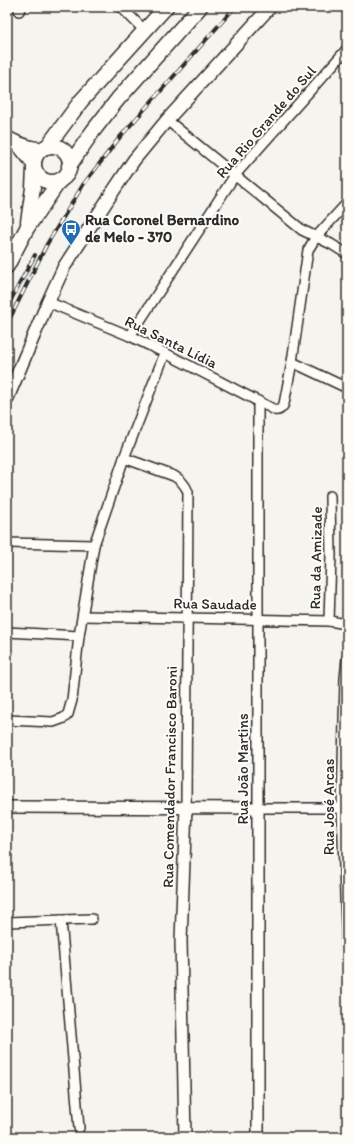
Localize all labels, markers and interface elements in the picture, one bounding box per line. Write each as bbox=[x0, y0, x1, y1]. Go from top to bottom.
street label: Rua Rio Grande do Sul bbox=[212, 62, 320, 182]
place label: Rua Coronel Bernardino de Melo - 370 bbox=[85, 211, 240, 246]
bus stop icon: Rua Coronel Bernardino de Melo - 370 bbox=[60, 218, 82, 246]
street label: Rua Santa Lídia bbox=[122, 312, 220, 372]
street label: Rua da Amizade bbox=[306, 506, 326, 610]
street label: Rua Saudade bbox=[173, 594, 257, 614]
street label: Rua Comendador Francisco Baroni bbox=[159, 666, 181, 888]
street label: Rua João Martins bbox=[234, 713, 252, 825]
street label: Rua José Arcas bbox=[320, 758, 338, 855]

